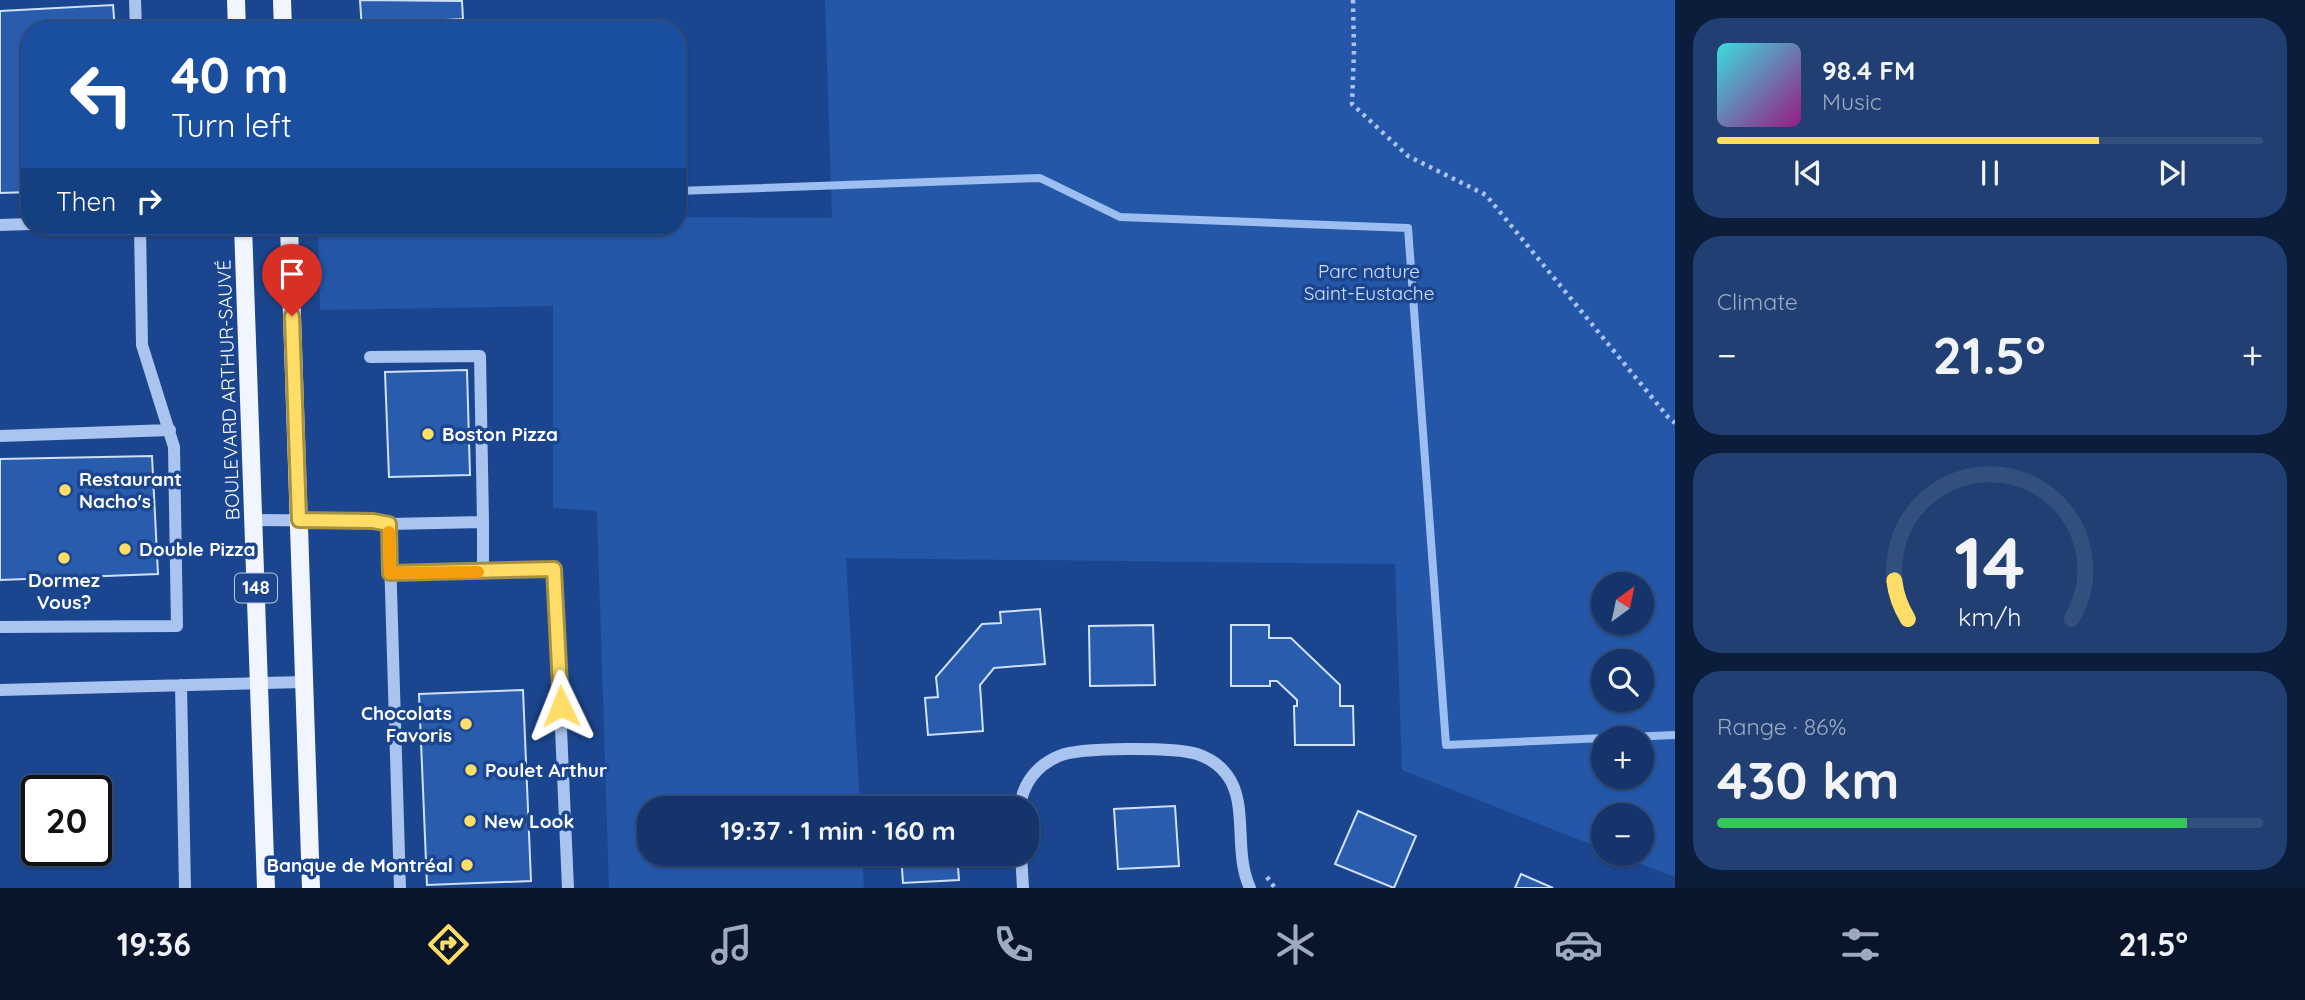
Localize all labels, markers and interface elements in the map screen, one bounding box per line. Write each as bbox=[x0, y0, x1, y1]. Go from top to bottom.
text: 40 m bbox=[171, 44, 289, 105]
icon: left bbox=[56, 49, 147, 140]
text: 98.4 FM bbox=[1822, 54, 1915, 87]
text: Music bbox=[1822, 87, 1882, 116]
text: Turn left bbox=[171, 105, 292, 145]
icon: previous bbox=[1789, 154, 1827, 192]
icon: pause bbox=[1971, 154, 2009, 192]
icon: next bbox=[2153, 154, 2191, 192]
icon: right bbox=[130, 182, 168, 220]
text: Then bbox=[56, 185, 116, 218]
pin bbox=[262, 244, 322, 316]
icon: arrive bbox=[273, 255, 311, 293]
street label: BOULEVARD ARTHUR-SAUVÉ bbox=[211, 259, 245, 521]
park label: Parc nature Saint-Eustache bbox=[1304, 259, 1434, 305]
text: Climate bbox=[1717, 287, 1798, 316]
text: 21.5° bbox=[1933, 322, 2046, 387]
text: − bbox=[1717, 331, 1737, 379]
text: + bbox=[2242, 331, 2263, 379]
place label: Boston Pizza bbox=[442, 422, 558, 446]
marker: Boston Pizza bbox=[420, 426, 436, 442]
place label: Restaurant Nacho's bbox=[79, 467, 182, 513]
marker: Restaurant Nacho's bbox=[57, 482, 73, 498]
text: 14 bbox=[1954, 516, 2026, 607]
place label: Double Pizza bbox=[139, 537, 255, 561]
marker: Double Pizza bbox=[117, 541, 133, 557]
marker: Dormez Vous? bbox=[56, 550, 72, 566]
place label: Dormez Vous? bbox=[28, 568, 100, 614]
north arrow bbox=[1591, 572, 1654, 635]
map controls bbox=[1591, 572, 1654, 866]
road number: 148 bbox=[235, 574, 277, 602]
text: km/h bbox=[1958, 601, 2022, 632]
button: search bbox=[1591, 649, 1654, 712]
position arrow bbox=[524, 669, 598, 743]
place label: Chocolats Favoris bbox=[361, 701, 452, 747]
text: Range · 86% bbox=[1717, 712, 1846, 741]
marker: Chocolats Favoris bbox=[458, 716, 474, 732]
button: + bbox=[1591, 726, 1654, 789]
text: 430 km bbox=[1717, 747, 1900, 812]
place label: Poulet Arthur bbox=[485, 758, 607, 782]
marker: Poulet Arthur bbox=[463, 762, 479, 778]
speed limit sign: 20 bbox=[21, 775, 112, 866]
button: − bbox=[1591, 803, 1654, 866]
place label: New Look bbox=[484, 809, 574, 833]
marker: New Look bbox=[462, 813, 478, 829]
text: 19:37 · 1 min · 160 m bbox=[720, 814, 956, 847]
place label: Banque de Montréal bbox=[267, 853, 453, 877]
marker: Banque de Montréal bbox=[459, 857, 475, 873]
icon: directions bbox=[424, 920, 473, 969]
icon: music bbox=[707, 920, 756, 969]
icon: phone bbox=[989, 920, 1038, 969]
icon: climate bbox=[1271, 920, 1320, 969]
icon: car bbox=[1554, 920, 1603, 969]
icon: filters bbox=[1836, 920, 1885, 969]
text: 19:36 bbox=[117, 924, 191, 964]
text: 21.5° bbox=[2119, 924, 2188, 964]

